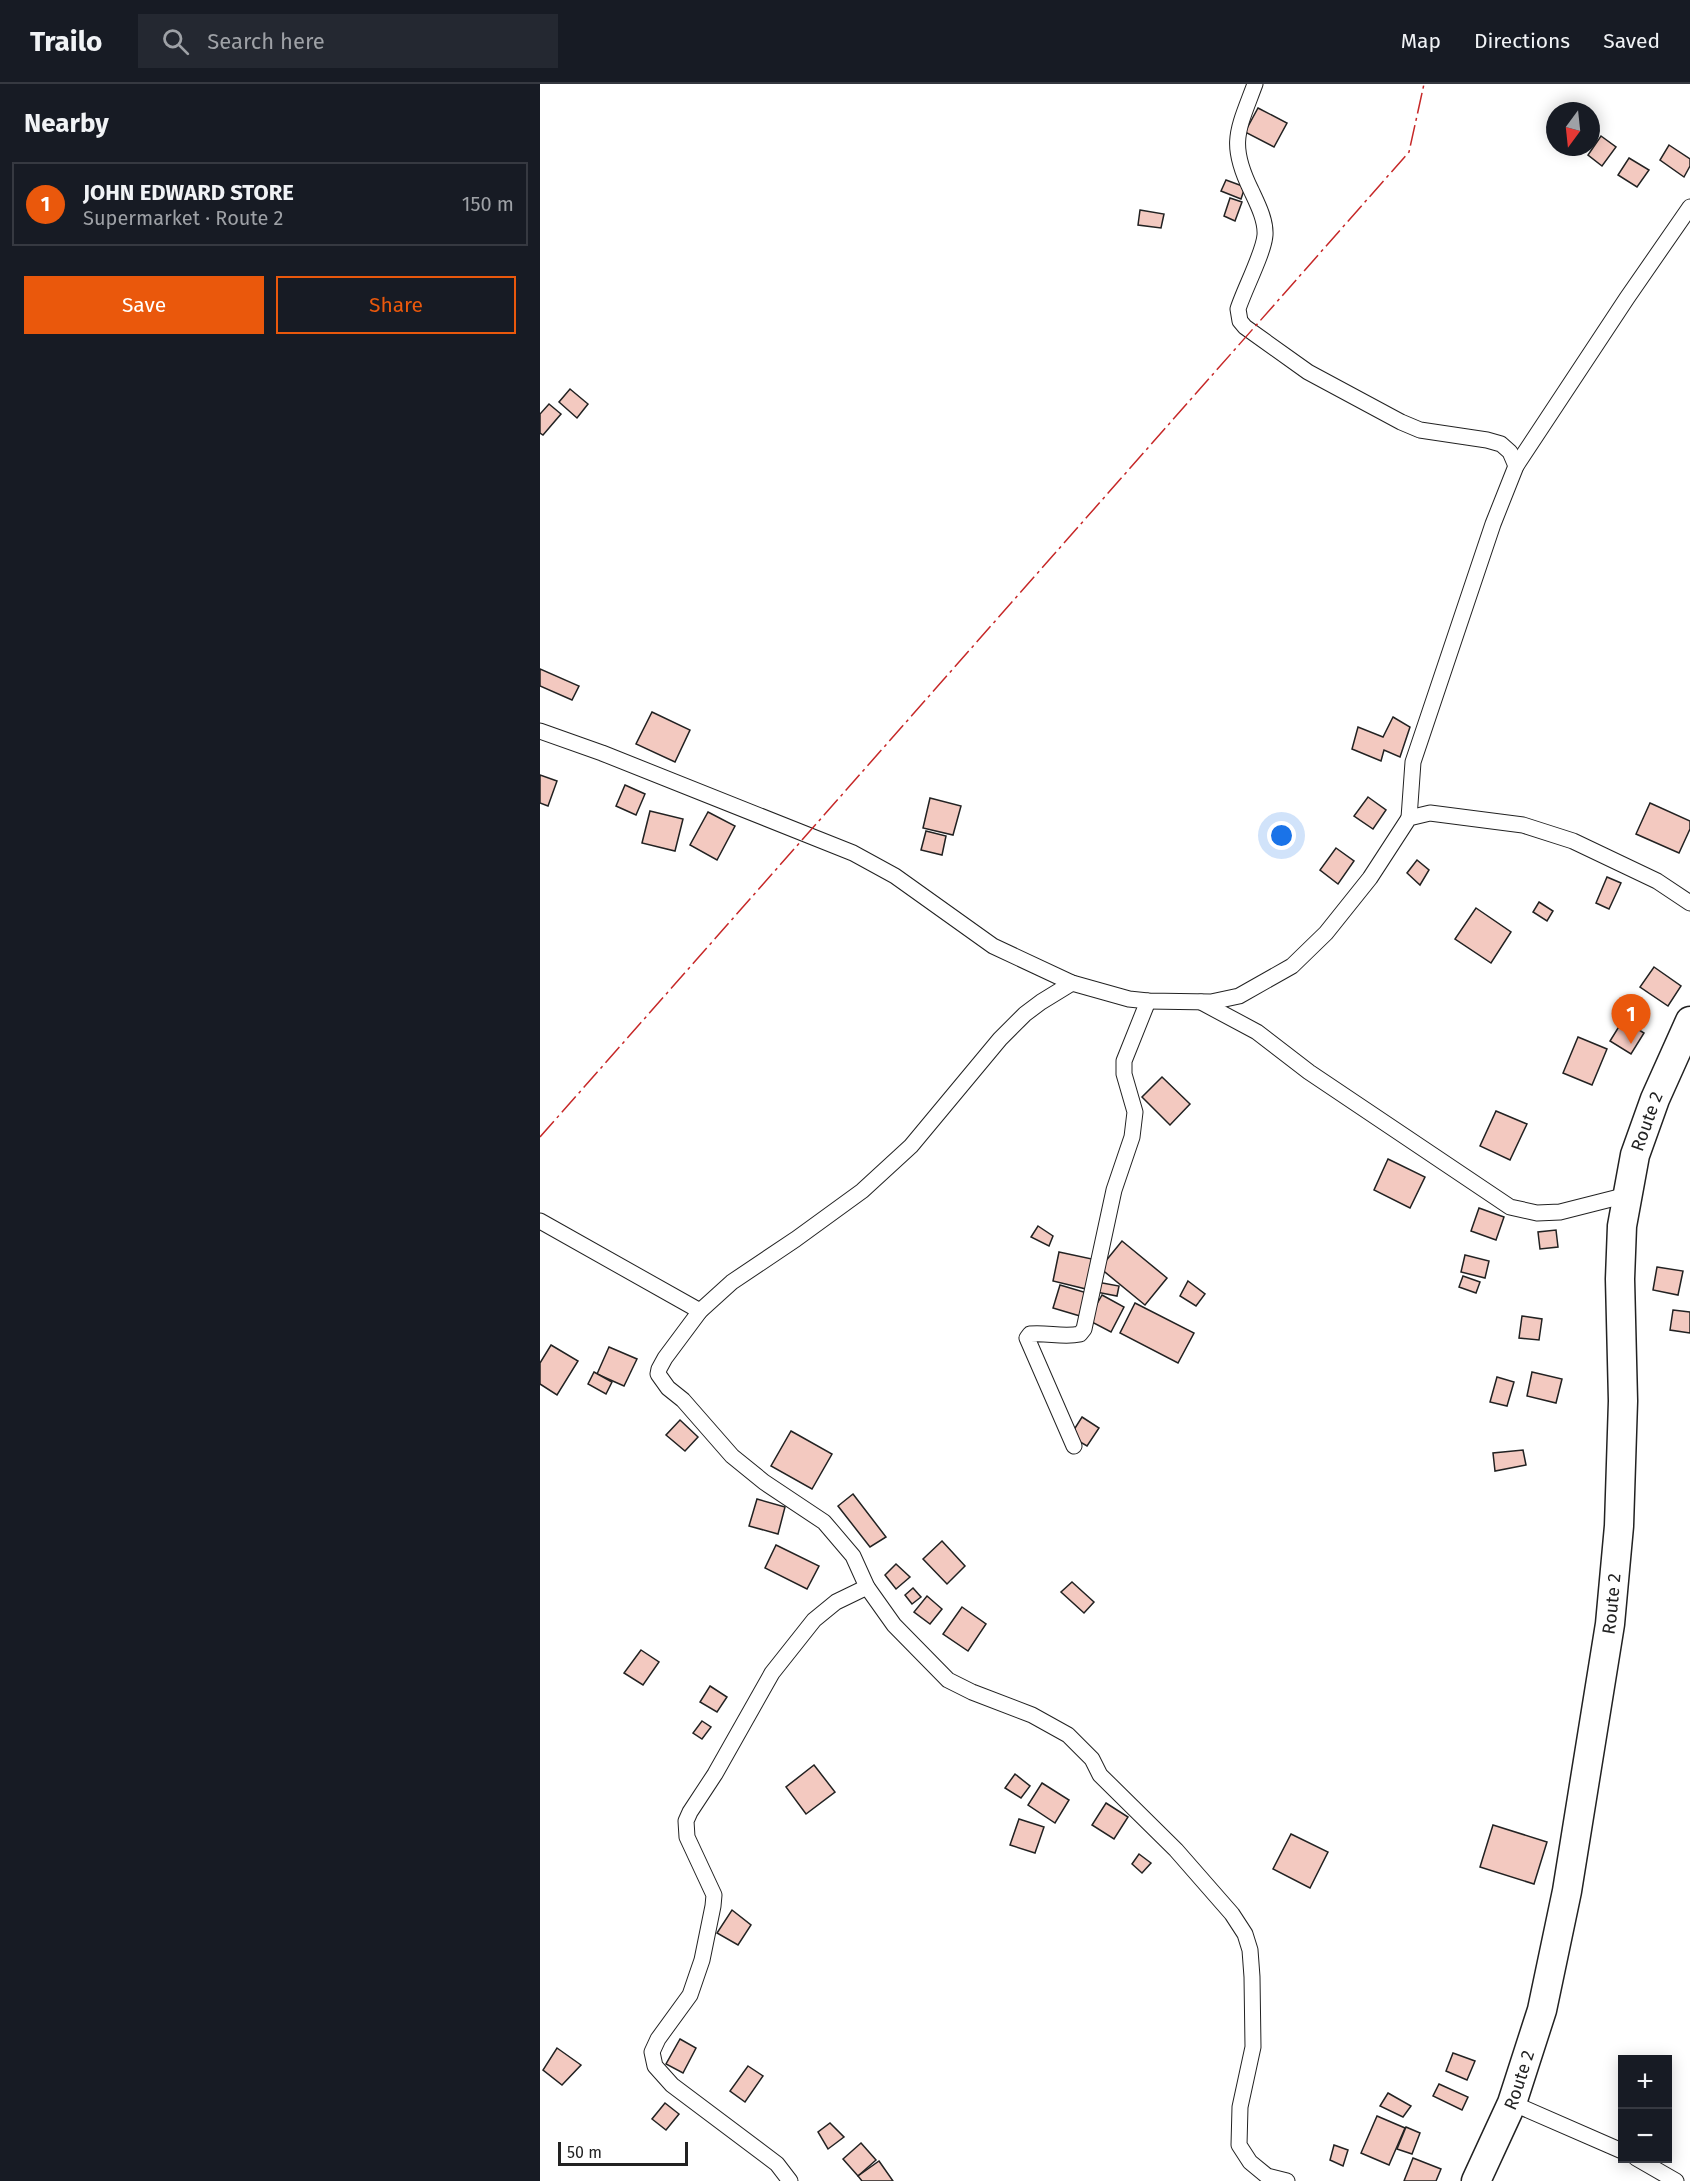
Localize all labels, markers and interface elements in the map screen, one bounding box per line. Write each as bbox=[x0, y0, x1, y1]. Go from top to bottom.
search box bbox=[138, 14, 558, 68]
text: Trailo bbox=[30, 25, 102, 58]
icon: search bbox=[159, 25, 192, 58]
text: Search here bbox=[207, 28, 325, 55]
text: Map bbox=[1401, 28, 1441, 54]
text: Directions bbox=[1474, 28, 1570, 54]
text: Saved bbox=[1603, 28, 1660, 54]
north arrow bbox=[1546, 102, 1600, 156]
text: Nearby bbox=[24, 108, 109, 139]
text: JOHN EDWARD STORE bbox=[83, 179, 294, 206]
text: 1 bbox=[41, 192, 50, 216]
text: 150 m bbox=[462, 192, 514, 216]
text: Supermarket · Route 2 bbox=[83, 206, 284, 230]
button: Save bbox=[24, 276, 264, 334]
button: Share bbox=[276, 276, 516, 334]
your location bbox=[1267, 821, 1296, 850]
pin: 1 bbox=[1612, 994, 1650, 1044]
street label: Route 2 bbox=[1626, 1088, 1668, 1154]
street label: Route 2 bbox=[1597, 1572, 1626, 1636]
street label: Route 2 bbox=[1499, 2047, 1539, 2114]
map controls bbox=[1618, 2055, 1672, 2163]
button: + bbox=[1618, 2055, 1672, 2109]
button: − bbox=[1618, 2109, 1672, 2163]
scale bar bbox=[558, 2139, 688, 2166]
text: 50 m bbox=[567, 2143, 602, 2162]

